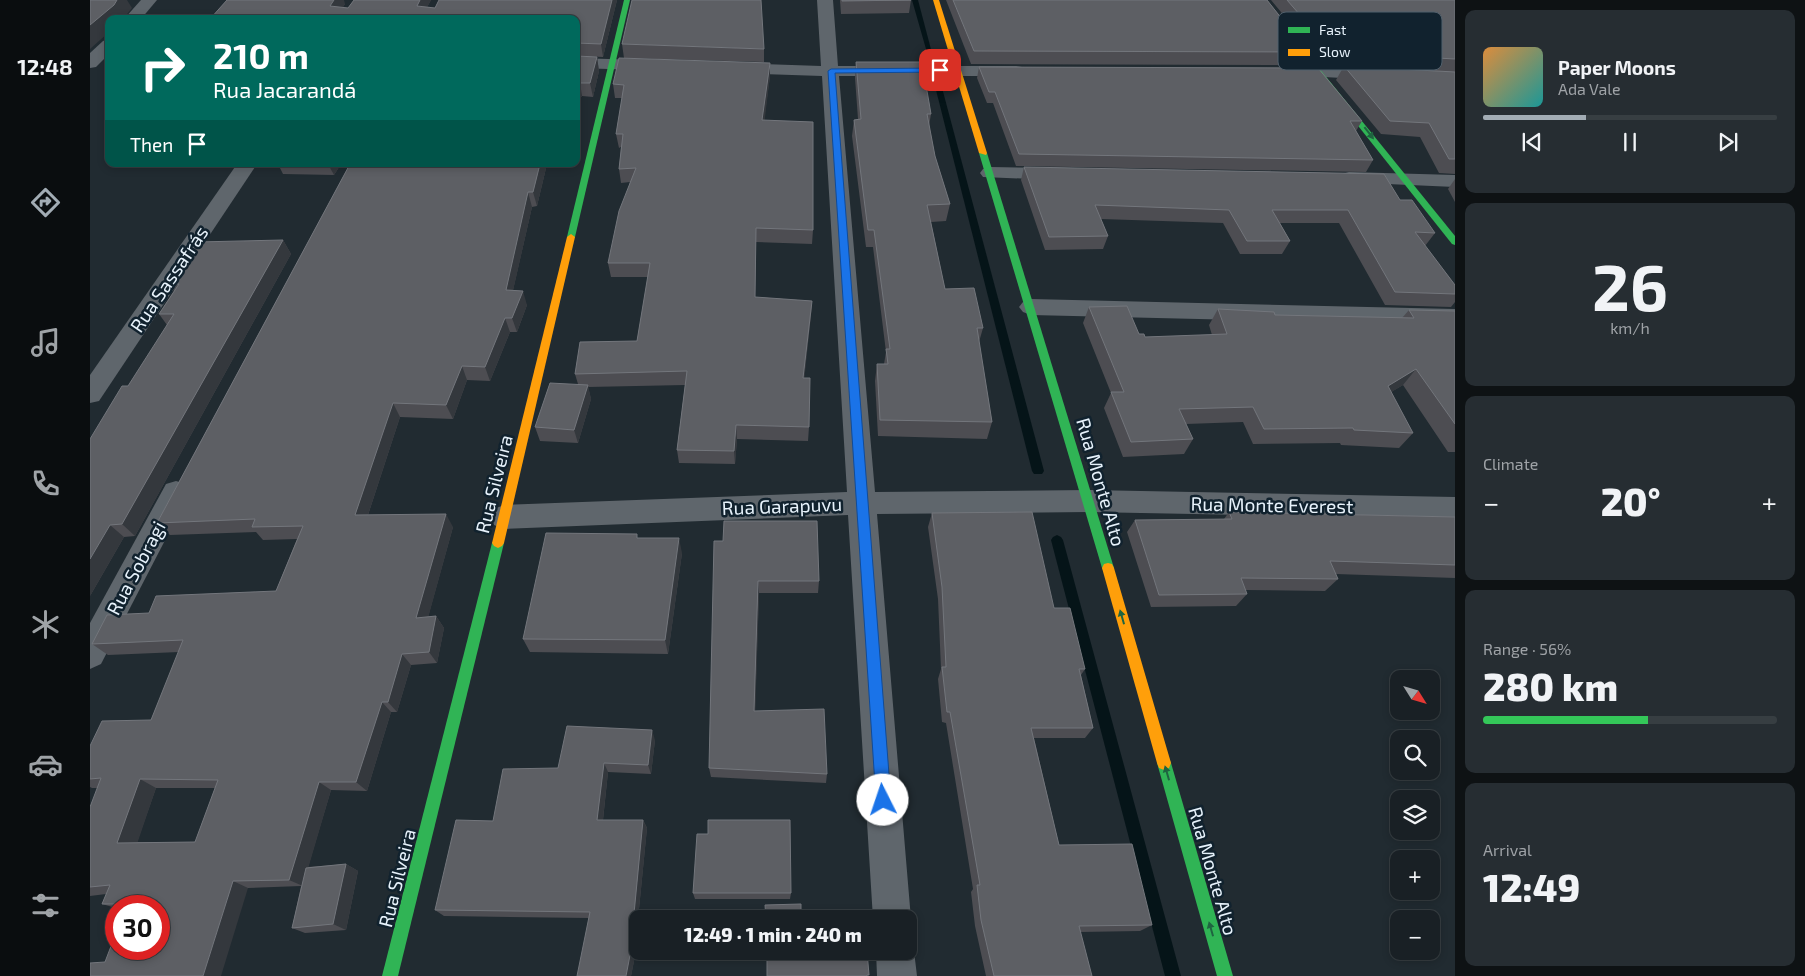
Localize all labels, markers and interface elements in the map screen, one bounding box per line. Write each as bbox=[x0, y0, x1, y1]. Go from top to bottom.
legend bbox=[1278, 12, 1442, 70]
text: Fast bbox=[1319, 21, 1346, 38]
text: 210 m bbox=[213, 34, 309, 76]
icon: right bbox=[130, 35, 195, 100]
text: Slow bbox=[1319, 43, 1351, 60]
pin bbox=[919, 49, 961, 91]
text: 12:48 bbox=[17, 53, 73, 79]
icon: arrive bbox=[926, 56, 954, 84]
text: Paper Moons bbox=[1558, 56, 1676, 79]
text: Rua Jacarandá bbox=[213, 76, 356, 102]
text: Ada Vale bbox=[1558, 79, 1621, 98]
one-way arrow bbox=[1363, 126, 1374, 139]
icon: previous bbox=[1518, 128, 1546, 156]
icon: pause bbox=[1616, 128, 1644, 156]
icon: next bbox=[1714, 128, 1742, 156]
icon: arrive bbox=[183, 130, 211, 158]
text: Then bbox=[130, 133, 173, 156]
icon: directions bbox=[28, 185, 63, 220]
street label: Rua Sassafrás bbox=[125, 221, 213, 336]
text: 26 bbox=[1592, 246, 1668, 324]
text: km/h bbox=[1610, 318, 1650, 337]
icon: music bbox=[28, 325, 63, 360]
street label: Rua Monte Alto bbox=[1072, 415, 1131, 549]
street label: Rua Silveira bbox=[470, 432, 517, 536]
text: Climate bbox=[1483, 454, 1538, 473]
icon: phone bbox=[28, 466, 63, 501]
text: 20° bbox=[1601, 478, 1660, 524]
text: − bbox=[1483, 485, 1499, 519]
text: + bbox=[1762, 485, 1777, 519]
street label: Rua Garapuvu bbox=[721, 492, 843, 519]
street label: Rua Monte Everest bbox=[1190, 492, 1354, 517]
street label: Rua Sobragi bbox=[101, 517, 170, 619]
icon: climate bbox=[28, 607, 63, 642]
one-way arrow bbox=[1118, 609, 1126, 624]
text: Range · 56% bbox=[1483, 639, 1571, 658]
text: 280 km bbox=[1483, 663, 1618, 709]
north arrow bbox=[1390, 670, 1440, 720]
map controls bbox=[1390, 670, 1440, 960]
button: search bbox=[1390, 730, 1440, 780]
icon: car bbox=[28, 747, 63, 782]
one-way arrow bbox=[1162, 765, 1170, 780]
position arrow bbox=[856, 773, 908, 825]
button: layers bbox=[1390, 790, 1440, 840]
street label: Rua Monte Alto bbox=[1184, 804, 1243, 938]
street label: Rua Silveira bbox=[373, 826, 420, 930]
text: Arrival bbox=[1483, 840, 1532, 859]
button: + bbox=[1390, 850, 1440, 900]
text: 12:49 bbox=[1483, 864, 1580, 910]
icon: filters bbox=[28, 888, 63, 923]
speed limit sign: 30 bbox=[105, 895, 170, 960]
button: − bbox=[1390, 910, 1440, 960]
one-way arrow bbox=[1207, 922, 1215, 937]
text: 12:49 · 1 min · 240 m bbox=[684, 923, 862, 946]

